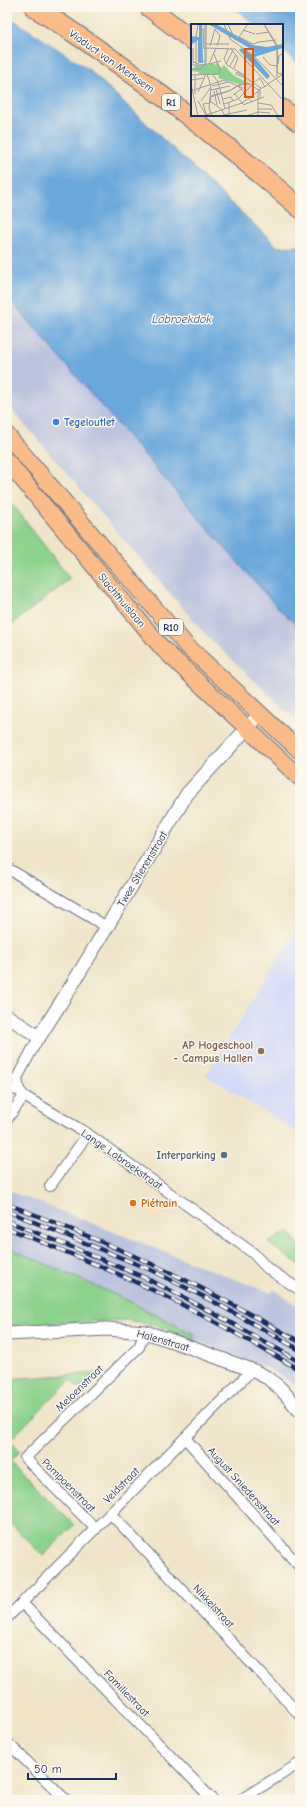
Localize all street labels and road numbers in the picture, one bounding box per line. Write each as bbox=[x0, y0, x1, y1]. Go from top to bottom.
street label: Viaduct van Merksem bbox=[67, 27, 157, 96]
road number: R1 bbox=[162, 94, 180, 110]
street label: Slachthuislaan bbox=[95, 571, 148, 630]
road number: R10 bbox=[159, 619, 183, 635]
street label: Twee Stierenstraat bbox=[115, 828, 171, 910]
street label: Lange Lobroekstraat bbox=[79, 1126, 166, 1193]
street label: Halenstraat bbox=[135, 1327, 191, 1354]
street label: Meloenstraat bbox=[53, 1362, 106, 1414]
street label: August Sniedersstraat bbox=[205, 1444, 283, 1529]
street label: Pompoenstraat bbox=[39, 1456, 99, 1515]
street label: Veldstraat bbox=[101, 1464, 143, 1506]
street label: Nikkelstraat bbox=[190, 1582, 238, 1631]
street label: Familiestraat bbox=[101, 1667, 153, 1720]

